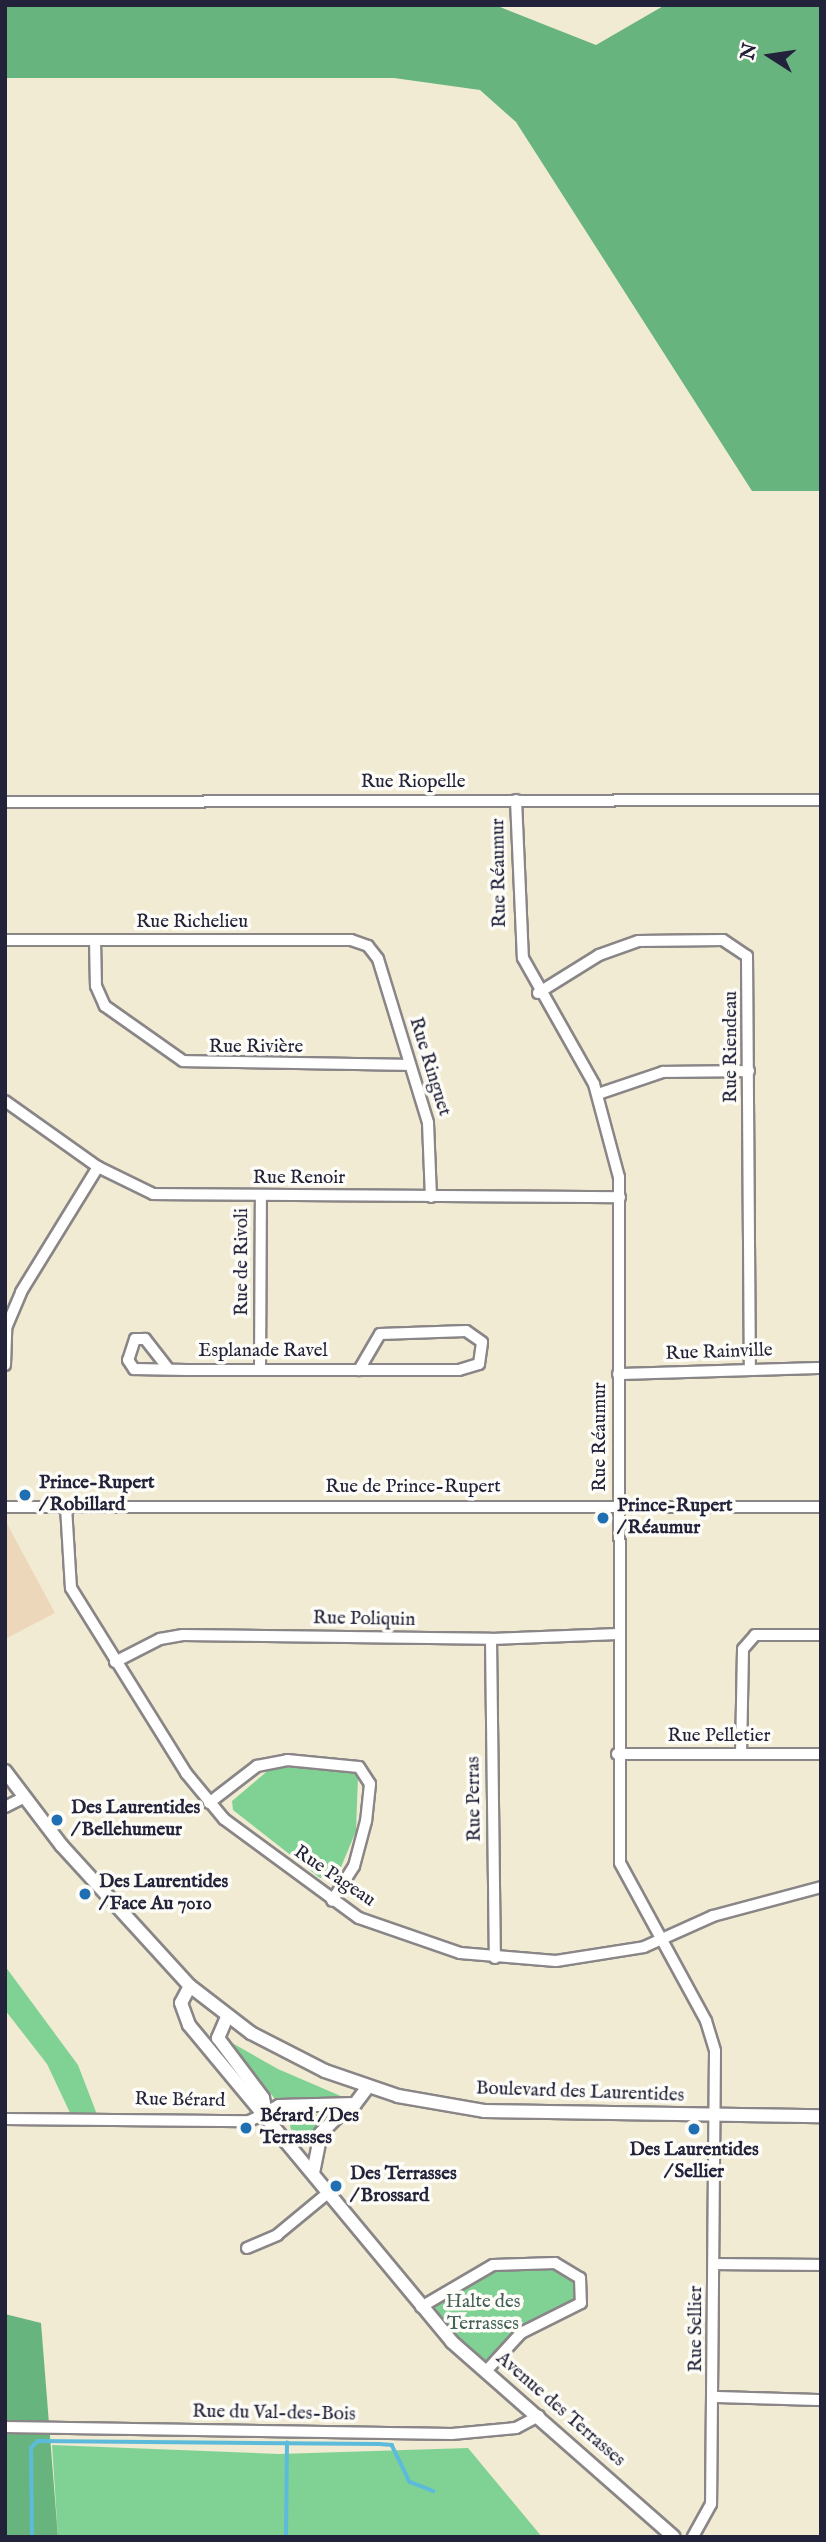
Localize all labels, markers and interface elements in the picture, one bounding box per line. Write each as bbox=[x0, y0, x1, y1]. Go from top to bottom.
north arrow bbox=[735, 21, 805, 91]
text: N bbox=[736, 41, 763, 62]
street label: Rue Riopelle bbox=[361, 772, 465, 794]
street label: Rue Réaumur bbox=[488, 818, 512, 928]
street label: Rue Richelieu bbox=[136, 912, 248, 934]
street label: Rue Riendeau bbox=[721, 991, 743, 1103]
street label: Rue Ringuet bbox=[403, 1015, 455, 1119]
street label: Rue Rivière bbox=[209, 1037, 303, 1059]
street label: Rue Renoir bbox=[253, 1168, 345, 1190]
street label: Rue de Rivoli bbox=[232, 1208, 254, 1316]
street label: Rue Rainville bbox=[665, 1340, 773, 1366]
street label: Esplanade Ravel bbox=[198, 1341, 328, 1363]
street label: Rue Réaumur bbox=[590, 1382, 612, 1492]
place label: Prince-Rupert / Robillard bbox=[39, 1473, 155, 1517]
street label: Rue de Prince-Rupert bbox=[325, 1477, 501, 1499]
marker: Prince-Rupert / Robillard bbox=[17, 1487, 33, 1503]
place label: Prince-Rupert / Réaumur bbox=[617, 1496, 733, 1540]
marker: Prince-Rupert / Réaumur bbox=[595, 1510, 611, 1526]
street label: Rue Poliquin bbox=[313, 1608, 415, 1632]
street label: Rue Pelletier bbox=[668, 1726, 770, 1748]
street label: Rue Perras bbox=[463, 1756, 487, 1842]
place label: Des Laurentides / Bellehumeur bbox=[71, 1798, 200, 1842]
marker: Des Laurentides / Bellehumeur bbox=[49, 1812, 65, 1828]
street label: Rue Pageau bbox=[289, 1841, 379, 1913]
place label: Des Laurentides / Face Au 7010 bbox=[99, 1872, 228, 1916]
marker: Des Laurentides / Face Au 7010 bbox=[77, 1886, 93, 1902]
street label: Boulevard des Laurentides bbox=[475, 2078, 685, 2108]
street label: Rue Bérard bbox=[134, 2089, 226, 2113]
place label: Bérard / Des Terrasses bbox=[260, 2106, 359, 2150]
marker: Bérard / Des Terrasses bbox=[238, 2120, 254, 2136]
marker: Des Laurentides / Sellier bbox=[686, 2121, 702, 2137]
place label: Des Laurentides / Sellier bbox=[629, 2140, 759, 2184]
place label: Des Terrasses / Brossard bbox=[350, 2164, 457, 2208]
marker: Des Terrasses / Brossard bbox=[328, 2178, 344, 2194]
street label: Rue Sellier bbox=[686, 2286, 708, 2372]
park label: Halte des Terrasses bbox=[446, 2292, 520, 2336]
street label: Avenue des Terrasses bbox=[491, 2348, 629, 2472]
street label: Rue du Val-des-Bois bbox=[192, 2401, 356, 2427]

